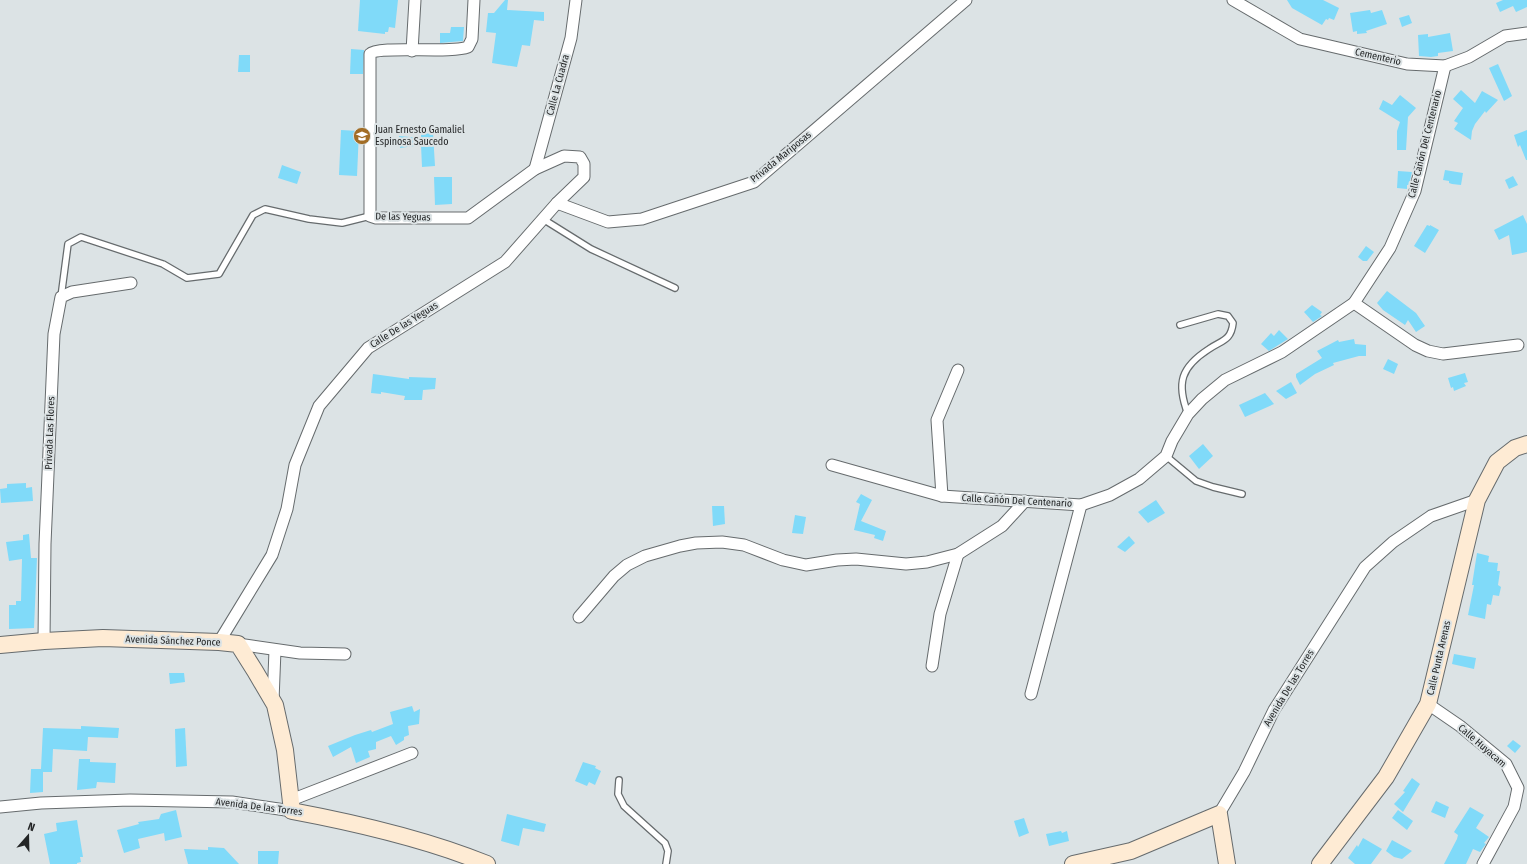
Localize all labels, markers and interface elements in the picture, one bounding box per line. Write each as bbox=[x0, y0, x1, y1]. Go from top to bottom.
street label: Cementerio bbox=[1354, 46, 1402, 68]
street label: Calle La Cuadra bbox=[544, 53, 572, 117]
street label: Calle Cañón Del Centenario bbox=[1406, 89, 1444, 199]
place label: Juan Ernesto Gamaliel Espinosa Saucedo bbox=[375, 124, 465, 148]
school or university icon: Juan Ernesto Gamaliel Espinosa Saucedo bbox=[352, 126, 372, 146]
street label: Privada Mariposas bbox=[748, 129, 814, 185]
street label: De las Yeguas bbox=[375, 211, 431, 223]
street label: Calle De las Yeguas bbox=[368, 299, 440, 351]
street label: Privada Las Flores bbox=[43, 396, 57, 470]
street label: Calle Cañón Del Centenario bbox=[961, 492, 1073, 510]
street label: Calle Punta Arenas bbox=[1425, 620, 1453, 696]
street label: Avenida Sánchez Ponce bbox=[125, 633, 221, 649]
street label: Avenida De las Torres bbox=[1261, 647, 1317, 729]
street label: Calle Huyacam bbox=[1456, 722, 1508, 770]
street label: Avenida De las Torres bbox=[215, 796, 303, 818]
north arrow bbox=[8, 816, 48, 856]
text: N bbox=[26, 820, 37, 834]

